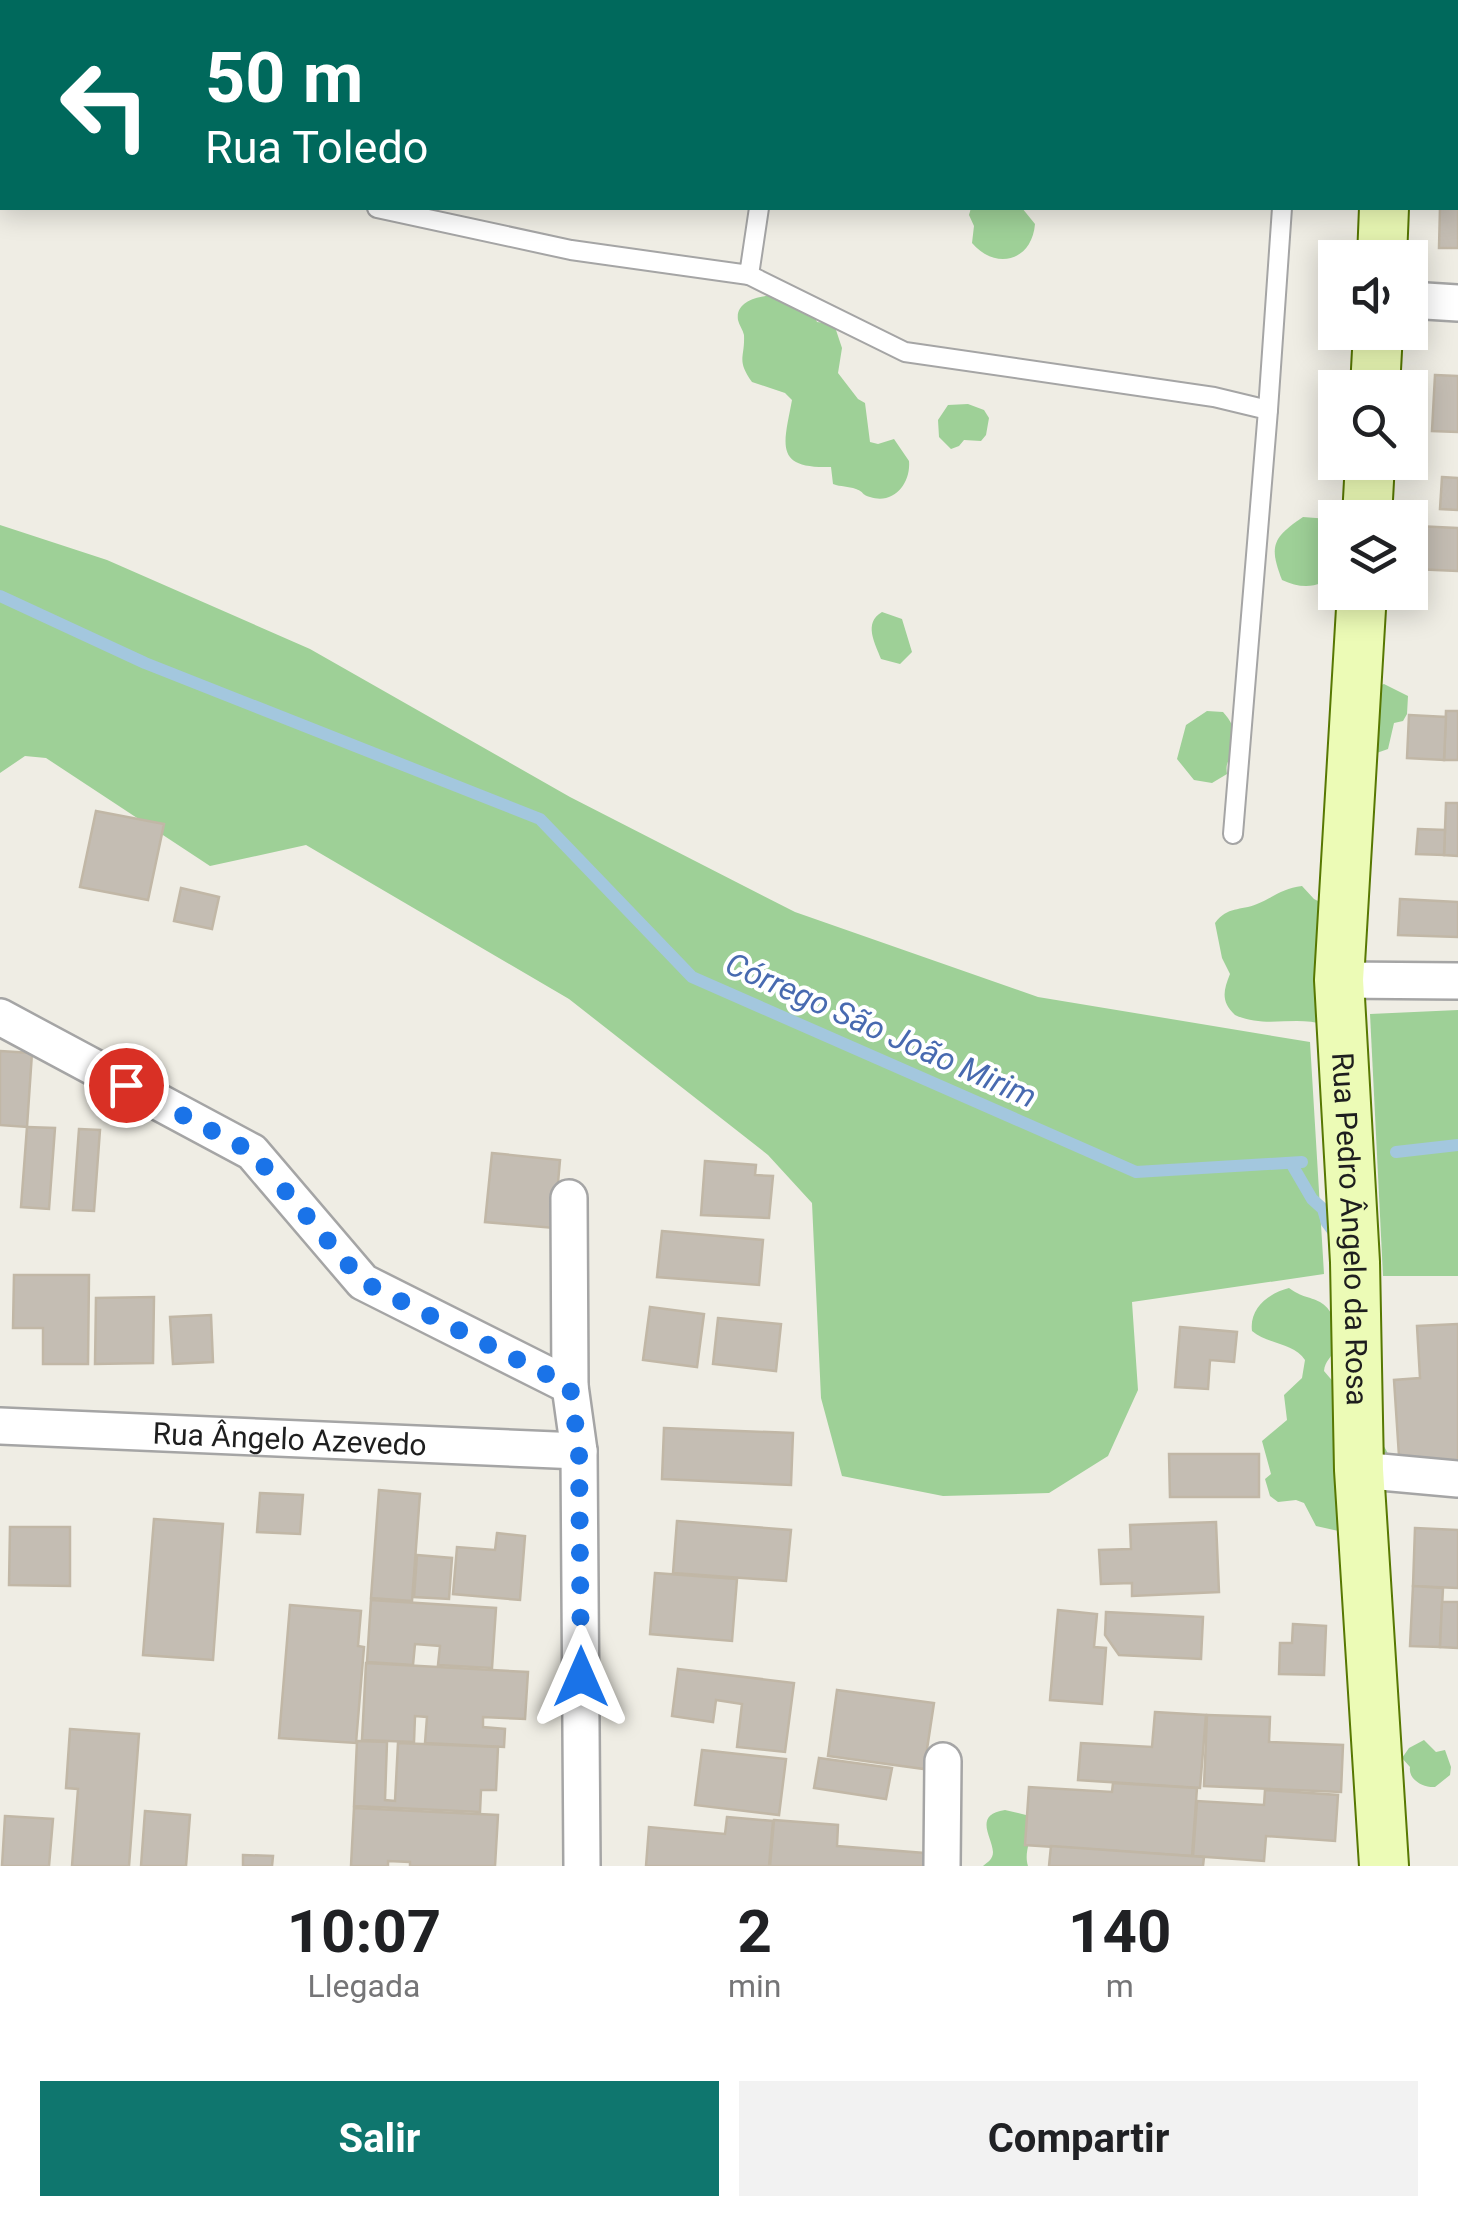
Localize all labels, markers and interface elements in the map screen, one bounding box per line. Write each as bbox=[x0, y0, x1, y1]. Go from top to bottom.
text: 50 m bbox=[205, 37, 363, 119]
icon: left bbox=[40, 40, 170, 170]
text: Rua Toledo bbox=[205, 121, 428, 174]
map controls bbox=[1318, 240, 1428, 610]
button: sound bbox=[1318, 240, 1428, 350]
button: search bbox=[1318, 370, 1428, 480]
button: layers bbox=[1318, 500, 1428, 610]
water label: Córrego São João Mirim bbox=[720, 944, 1042, 1116]
pin bbox=[84, 1043, 169, 1128]
street label: Rua Pedro Ângelo da Rosa bbox=[1326, 1051, 1375, 1406]
icon: arrive bbox=[99, 1058, 154, 1113]
street label: Rua Ângelo Azevedo bbox=[152, 1415, 427, 1462]
position arrow bbox=[529, 1625, 633, 1729]
text: 10:07 bbox=[287, 1896, 441, 1967]
text: 2 bbox=[737, 1896, 772, 1967]
text: 140 bbox=[1068, 1896, 1171, 1967]
text: Llegada bbox=[308, 1967, 420, 2005]
text: min bbox=[728, 1967, 781, 2005]
text: m bbox=[1106, 1967, 1134, 2005]
button: Salir bbox=[40, 2081, 719, 2196]
button: Compartir bbox=[739, 2081, 1418, 2196]

